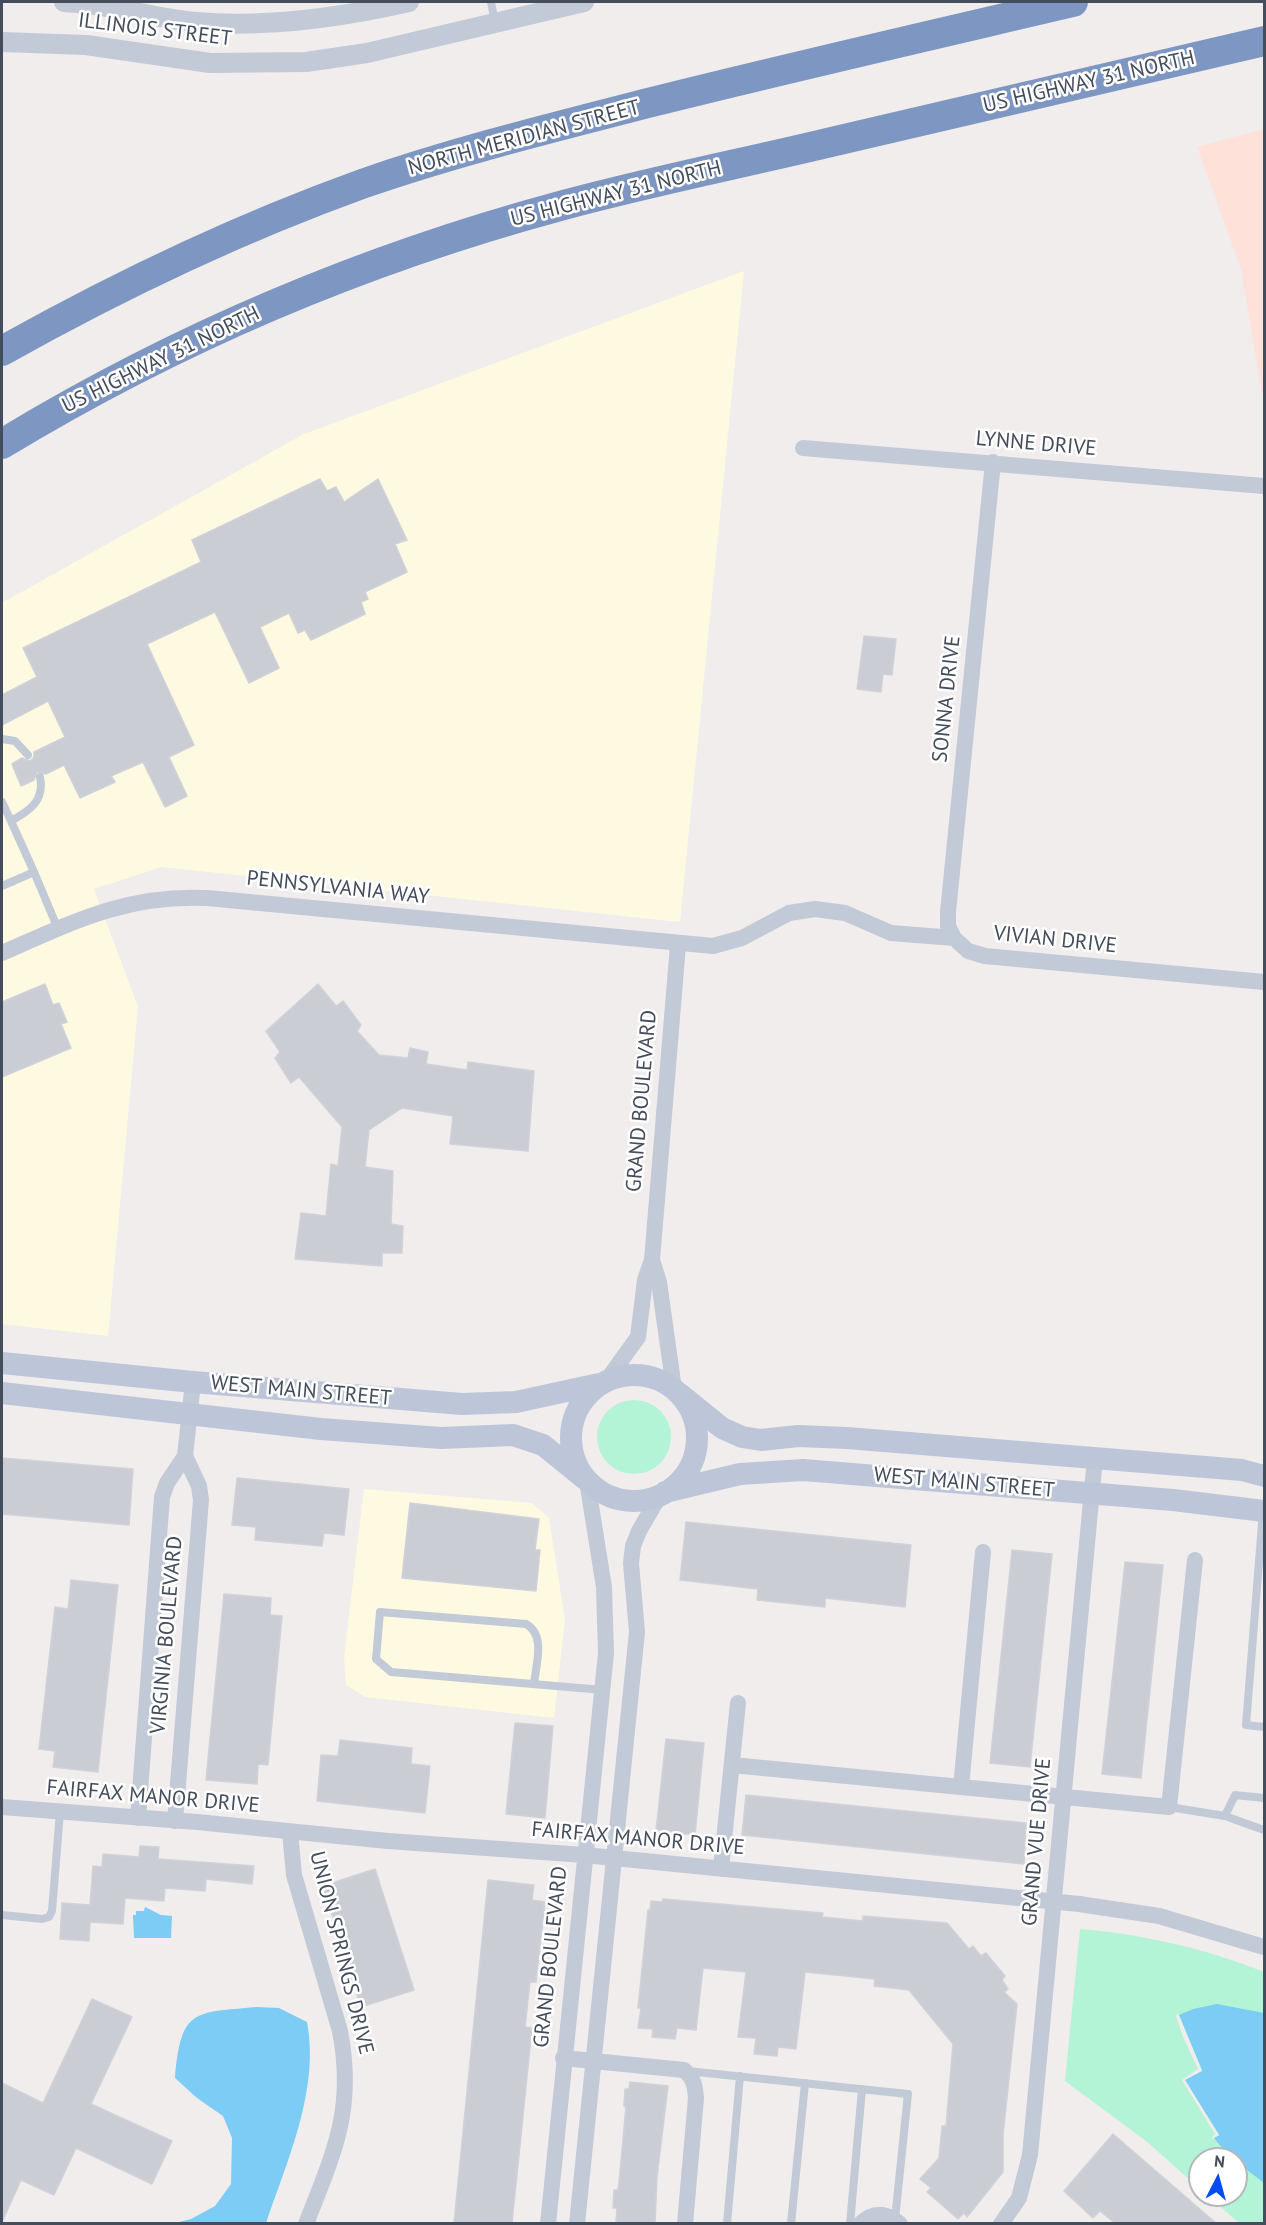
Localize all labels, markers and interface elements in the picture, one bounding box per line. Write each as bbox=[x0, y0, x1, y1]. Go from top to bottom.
street label: ILLINOIS STREET bbox=[77, 8, 233, 52]
street label: US HIGHWAY 31 NORTH bbox=[981, 45, 1197, 119]
street label: NORTH MERIDIAN STREET bbox=[405, 95, 643, 181]
street label: US HIGHWAY 31 NORTH bbox=[508, 156, 724, 232]
street label: US HIGHWAY 31 NORTH bbox=[58, 301, 264, 419]
street label: LYNNE DRIVE bbox=[975, 426, 1097, 462]
street label: SONNA DRIVE bbox=[928, 634, 966, 764]
street label: PENNSYLVANIA WAY bbox=[245, 866, 431, 910]
street label: VIVIAN DRIVE bbox=[992, 921, 1118, 959]
street label: GRAND BOULEVARD bbox=[621, 1009, 663, 1193]
street label: WEST MAIN STREET bbox=[210, 1371, 392, 1411]
street label: WEST MAIN STREET bbox=[873, 1463, 1055, 1503]
street label: VIRGINIA BOULEVARD bbox=[146, 1535, 188, 1735]
street label: GRAND VUE DRIVE bbox=[1017, 1757, 1057, 1927]
street label: FAIRFAX MANOR DRIVE bbox=[45, 1775, 261, 1819]
street label: FAIRFAX MANOR DRIVE bbox=[530, 1817, 746, 1861]
street label: UNION SPRINGS DRIVE bbox=[304, 1849, 378, 2057]
street label: GRAND BOULEVARD bbox=[529, 1865, 573, 2049]
north arrow bbox=[1188, 2147, 1248, 2207]
text: N bbox=[1213, 2151, 1226, 2172]

